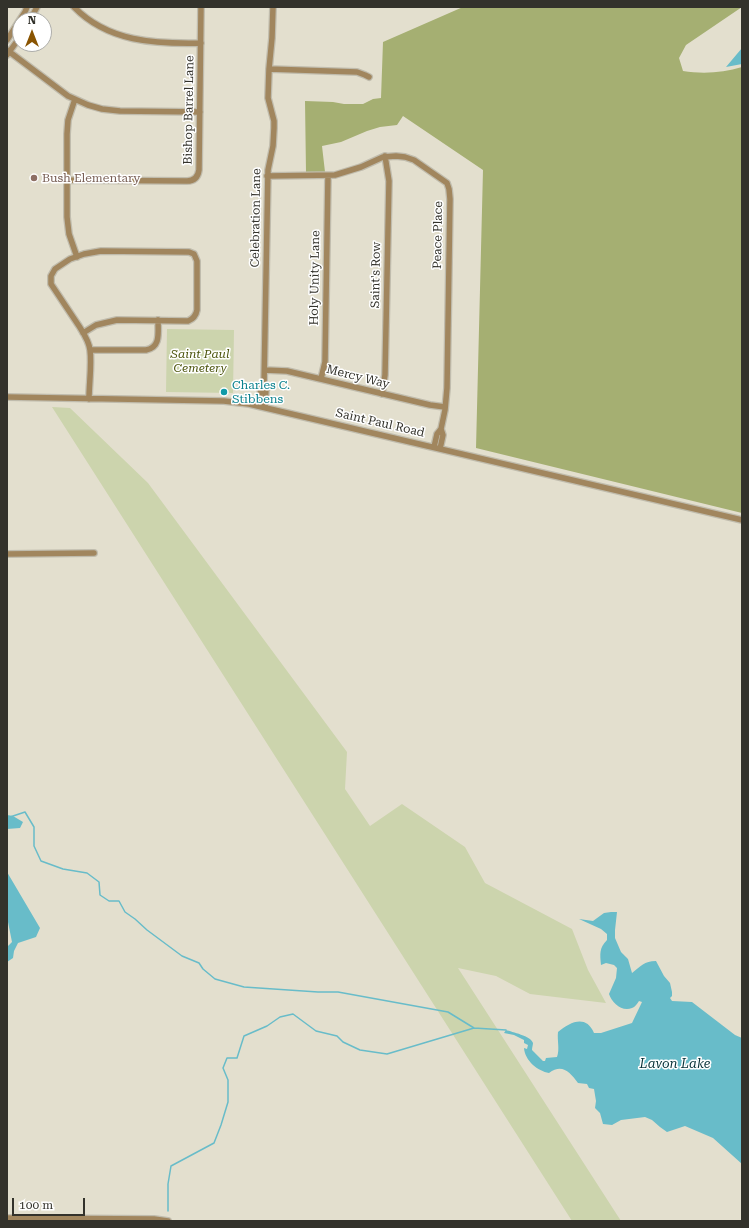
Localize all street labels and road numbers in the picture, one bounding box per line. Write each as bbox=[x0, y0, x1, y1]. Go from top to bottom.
street label: Bishop Barrel Lane bbox=[181, 55, 197, 165]
street label: Celebration Lane bbox=[248, 168, 264, 268]
street label: Peace Place bbox=[430, 201, 446, 269]
street label: Holy Unity Lane bbox=[307, 230, 323, 326]
street label: Saint's Row bbox=[368, 242, 384, 308]
street label: Mercy Way bbox=[325, 362, 391, 392]
street label: Saint Paul Road bbox=[334, 406, 426, 440]

